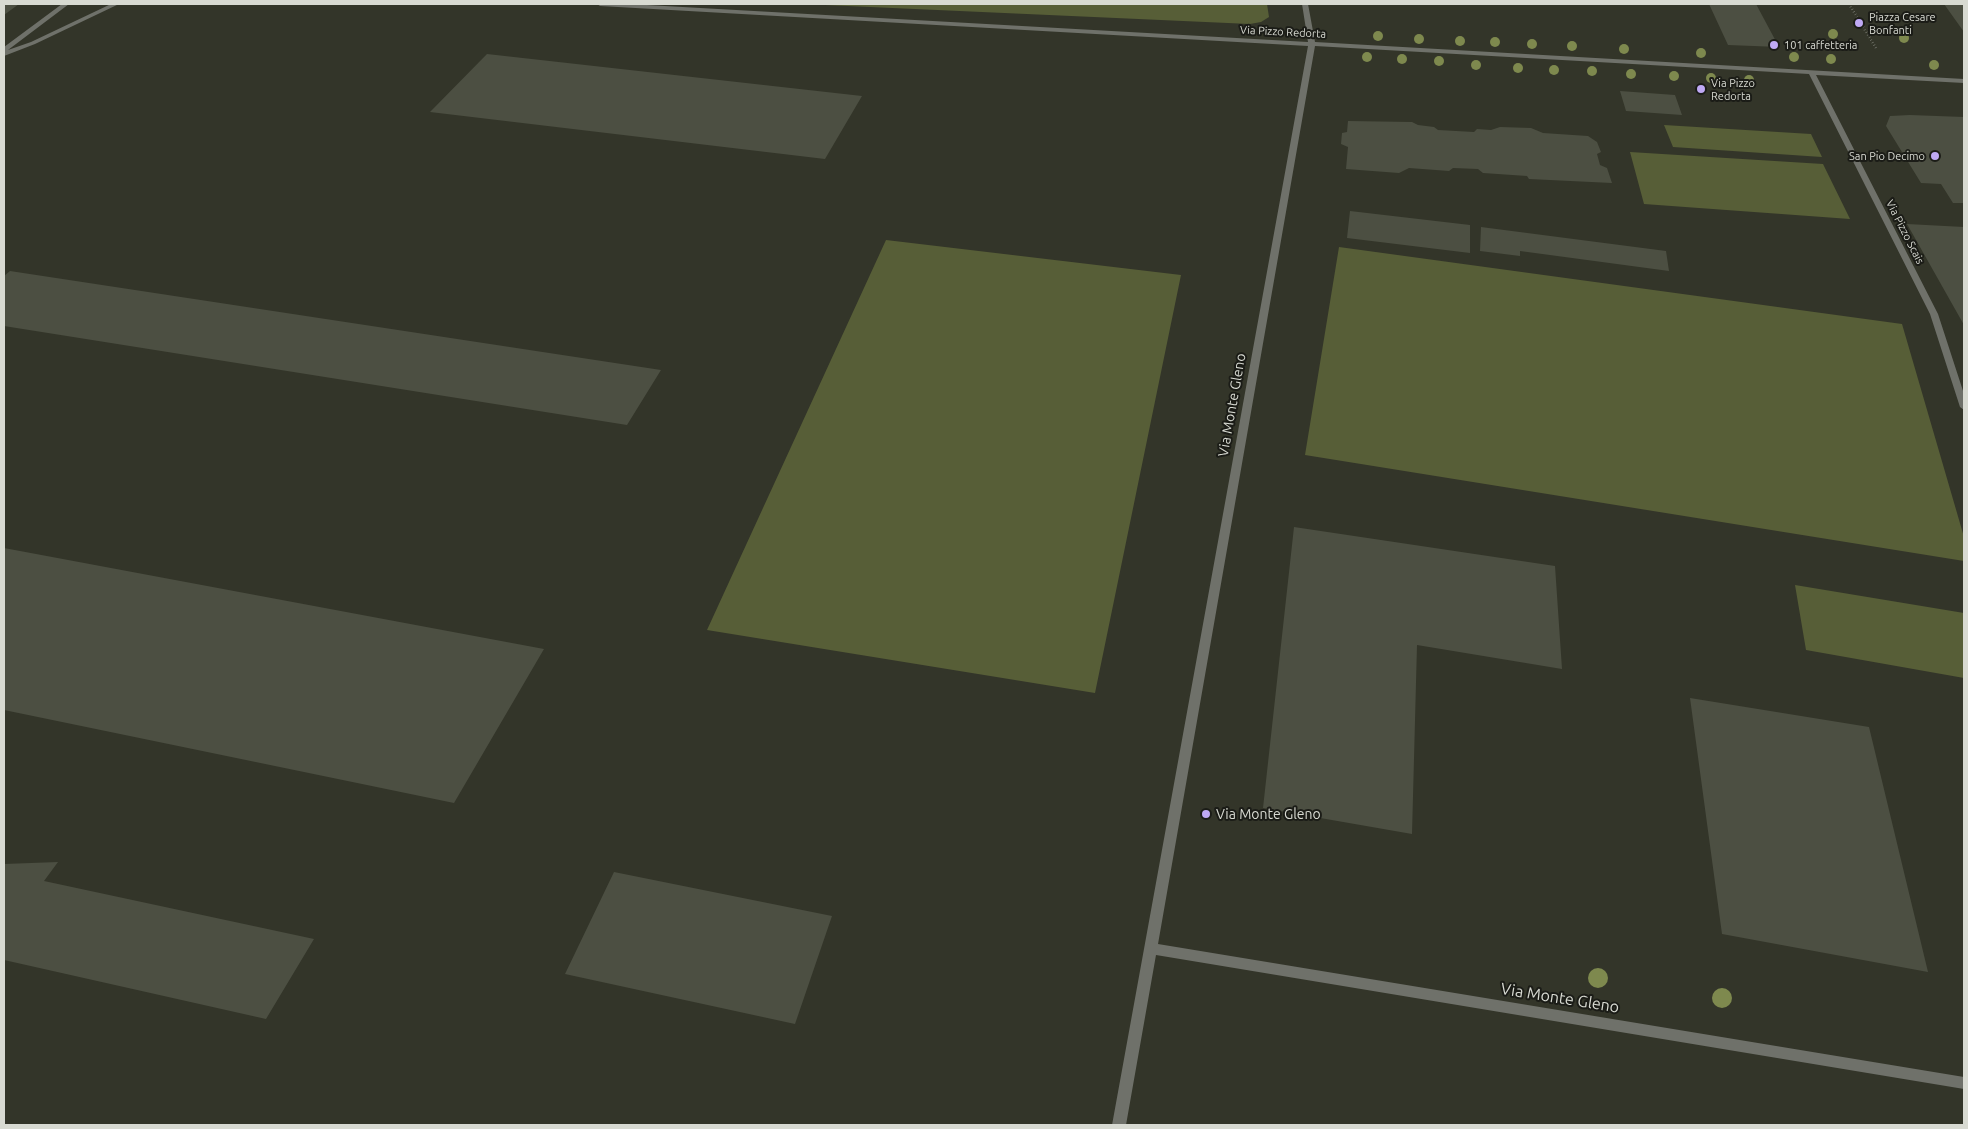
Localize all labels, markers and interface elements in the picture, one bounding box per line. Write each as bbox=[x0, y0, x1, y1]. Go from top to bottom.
place label: Piazza Cesare Bonfanti bbox=[1869, 10, 1936, 36]
marker: Piazza Cesare Bonfanti bbox=[1853, 17, 1865, 29]
street label: Via Pizzo Redorta bbox=[1240, 23, 1326, 41]
place label: 101 caffetteria bbox=[1784, 38, 1858, 52]
marker: 101 caffetteria bbox=[1768, 39, 1780, 51]
place label: Via Pizzo Redorta bbox=[1711, 76, 1755, 102]
marker: Via Pizzo Redorta bbox=[1695, 83, 1707, 95]
place label: San Pio Decimo bbox=[1849, 149, 1925, 163]
marker: San Pio Decimo bbox=[1929, 150, 1941, 162]
street label: Via Pizzo Scais bbox=[1883, 198, 1927, 266]
street label: Via Monte Gleno bbox=[1215, 352, 1249, 458]
place label: Via Monte Gleno bbox=[1216, 806, 1321, 822]
marker: Via Monte Gleno bbox=[1200, 808, 1212, 820]
street label: Via Monte Gleno bbox=[1499, 979, 1621, 1017]

